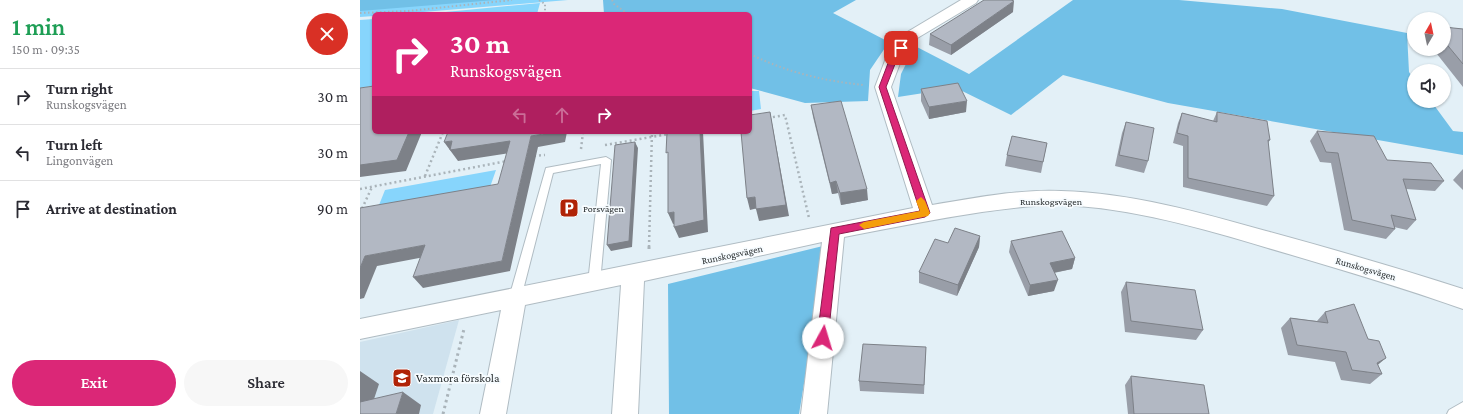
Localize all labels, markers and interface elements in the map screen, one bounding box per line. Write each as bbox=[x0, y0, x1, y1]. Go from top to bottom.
north arrow bbox=[1407, 12, 1451, 56]
map controls bbox=[1407, 12, 1451, 108]
text: 1 min bbox=[12, 13, 65, 40]
button: close bbox=[306, 13, 348, 55]
icon: right bbox=[384, 28, 436, 80]
text: 30 m bbox=[450, 28, 510, 59]
pin bbox=[884, 31, 918, 65]
icon: arrive bbox=[890, 37, 912, 59]
text: 150 m · 09:35 bbox=[12, 42, 80, 57]
text: Runskogsvägen bbox=[450, 61, 562, 81]
button: sound bbox=[1407, 64, 1451, 108]
text: Turn right bbox=[46, 81, 113, 97]
icon: right bbox=[12, 86, 34, 108]
text: 30 m bbox=[318, 89, 348, 105]
text: Runskogsvägen bbox=[46, 97, 127, 112]
icon: left bbox=[509, 104, 531, 126]
icon: ahead bbox=[551, 104, 573, 126]
icon: right bbox=[593, 104, 615, 126]
text: Turn left bbox=[46, 137, 102, 153]
icon: left bbox=[12, 142, 34, 164]
text: 30 m bbox=[318, 145, 348, 161]
text: Lingonvägen bbox=[46, 153, 113, 168]
street label: Runskogsvägen bbox=[1020, 196, 1083, 207]
parking icon: Porsvägen bbox=[558, 197, 580, 219]
icon: arrive bbox=[12, 198, 34, 220]
text: Arrive at destination bbox=[46, 201, 177, 217]
text: 90 m bbox=[317, 201, 348, 217]
place label: Porsvägen bbox=[583, 203, 624, 214]
street label: Runskogsvägen bbox=[701, 243, 764, 266]
street label: Runskogsvägen bbox=[1335, 255, 1398, 282]
position arrow bbox=[802, 317, 844, 359]
button: Exit bbox=[12, 360, 176, 406]
button: Share bbox=[184, 360, 348, 406]
school or university icon: Vaxmora förskola bbox=[391, 367, 413, 389]
place label: Vaxmora förskola bbox=[416, 371, 500, 385]

